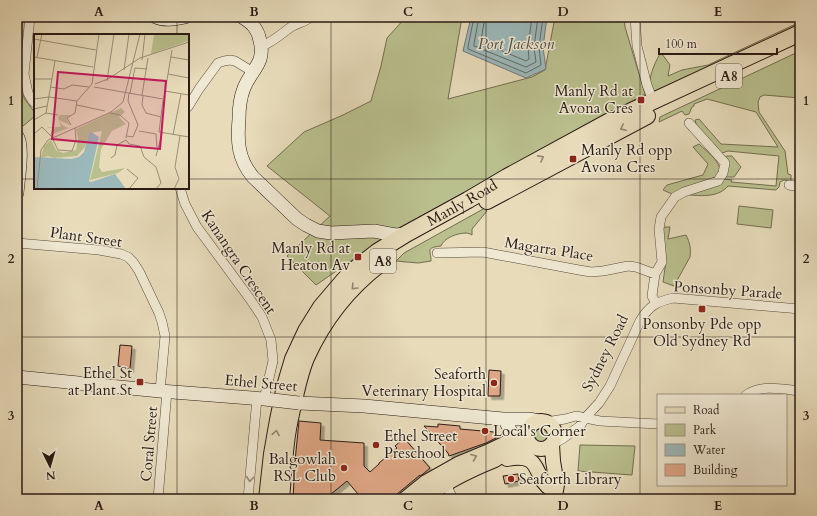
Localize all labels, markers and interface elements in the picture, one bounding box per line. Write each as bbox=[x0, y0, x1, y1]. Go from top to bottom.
text: A bbox=[94, 3, 104, 21]
text: B bbox=[249, 3, 259, 21]
text: C bbox=[403, 3, 413, 21]
text: D bbox=[557, 3, 569, 21]
text: E bbox=[714, 3, 722, 21]
scale bar bbox=[659, 30, 777, 56]
water label: Port Jackson bbox=[478, 33, 554, 55]
inset map bbox=[34, 34, 189, 189]
text: 100 m bbox=[665, 36, 698, 52]
road number: A8 bbox=[716, 64, 742, 88]
place label: Manly Rd at Avona Cres bbox=[554, 81, 633, 118]
text: 1 bbox=[8, 92, 14, 110]
text: 1 bbox=[803, 92, 809, 110]
marker: Manly Rd at Avona Cres bbox=[636, 95, 646, 105]
one-way arrow bbox=[620, 123, 627, 131]
place label: Manly Rd opp Avona Cres bbox=[581, 140, 672, 177]
marker: Manly Rd opp Avona Cres bbox=[568, 154, 578, 164]
one-way arrow bbox=[537, 156, 544, 163]
street label: Manly Road bbox=[423, 175, 501, 231]
street label: Kanangra Crescent bbox=[197, 206, 281, 318]
street label: Plant Street bbox=[49, 222, 124, 252]
street label: Magarra Place bbox=[503, 232, 595, 266]
place label: Manly Rd at Heaton Av bbox=[271, 238, 350, 275]
road number: A8 bbox=[370, 249, 396, 273]
text: 2 bbox=[8, 250, 15, 268]
text: 2 bbox=[803, 250, 810, 268]
marker: Manly Rd at Heaton Av bbox=[353, 252, 363, 262]
street label: Ponsonby Parade bbox=[673, 276, 783, 304]
one-way arrow bbox=[351, 282, 358, 290]
marker: Ponsonby Pde opp Old Sydney Rd bbox=[697, 304, 707, 314]
street label: Sydney Road bbox=[577, 311, 633, 395]
place label: Ponsonby Pde opp Old Sydney Rd bbox=[643, 314, 761, 351]
place label: Ethel St at Plant St bbox=[68, 363, 132, 400]
place label: Seaforth Veterinary Hospital bbox=[362, 364, 487, 401]
street label: Ethel Street bbox=[224, 370, 298, 396]
marker: Ethel St at Plant St bbox=[135, 377, 145, 387]
marker: Seaforth Veterinary Hospital bbox=[489, 378, 499, 388]
legend bbox=[657, 394, 787, 486]
text: Road bbox=[693, 402, 720, 418]
street label: Coral Street bbox=[136, 405, 162, 482]
text: 3 bbox=[8, 407, 15, 425]
text: 3 bbox=[803, 407, 810, 425]
place label: Local's Corner bbox=[493, 421, 586, 441]
text: Park bbox=[693, 422, 717, 438]
place label: Ethel Street Preschool bbox=[384, 426, 457, 463]
marker: Local's Corner bbox=[480, 426, 490, 436]
one-way arrow bbox=[271, 429, 280, 436]
marker: Ethel Street Preschool bbox=[371, 440, 381, 450]
text: Water bbox=[692, 442, 726, 458]
north arrow bbox=[30, 446, 70, 486]
place label: Balgowlah RSL Club bbox=[268, 449, 337, 486]
one-way arrow bbox=[470, 454, 478, 462]
text: Building bbox=[693, 462, 738, 478]
marker: Balgowlah RSL Club bbox=[339, 463, 349, 473]
text: N bbox=[45, 468, 56, 483]
place label: Seaforth Library bbox=[519, 469, 622, 489]
marker: Seaforth Library bbox=[506, 474, 516, 484]
one-way arrow bbox=[246, 476, 255, 482]
text: A bbox=[94, 497, 104, 515]
text: B bbox=[249, 497, 259, 515]
text: C bbox=[403, 497, 413, 515]
text: D bbox=[557, 497, 569, 515]
text: E bbox=[714, 497, 722, 515]

